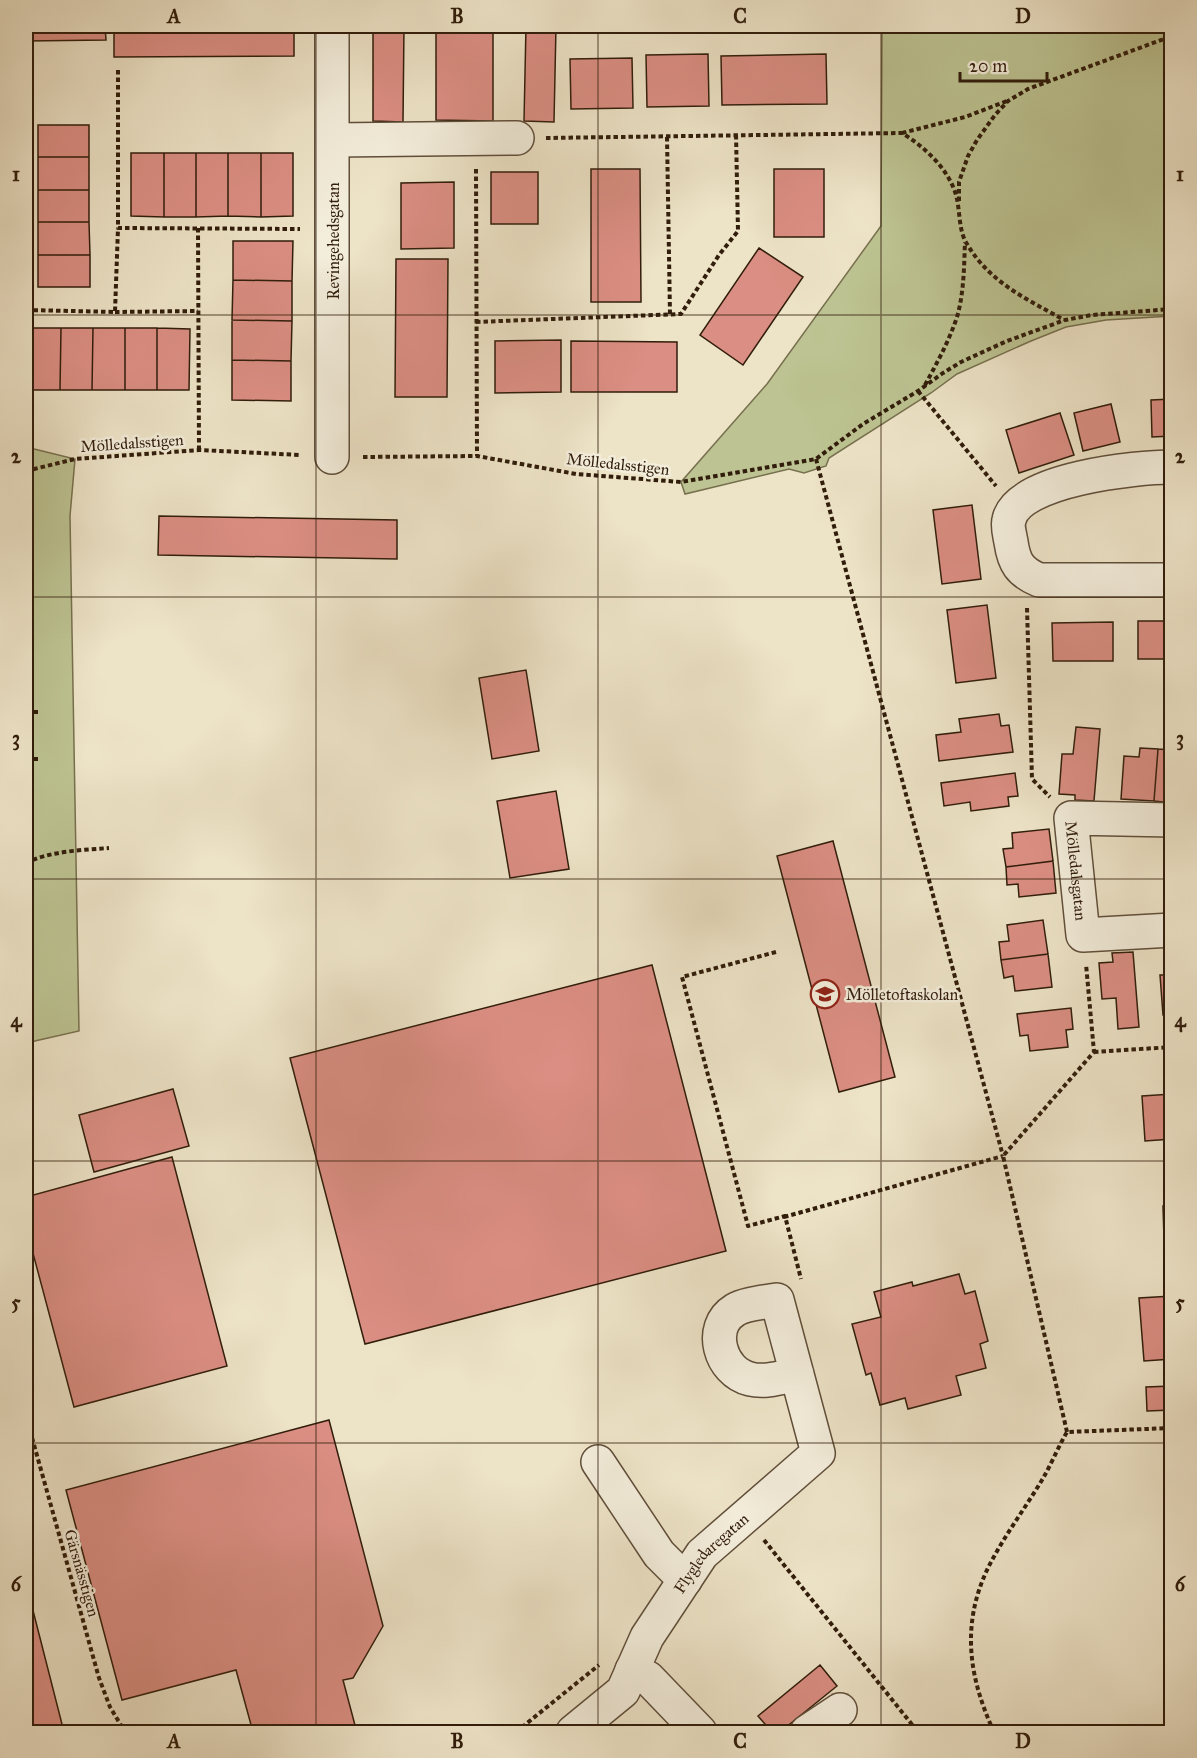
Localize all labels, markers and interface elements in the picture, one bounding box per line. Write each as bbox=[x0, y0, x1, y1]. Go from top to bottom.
text: A bbox=[165, 4, 181, 28]
text: B bbox=[450, 4, 464, 28]
text: C bbox=[733, 4, 747, 28]
text: D bbox=[1015, 4, 1031, 28]
scale bar bbox=[960, 45, 1047, 83]
text: 20 m bbox=[969, 55, 1007, 77]
text: 1 bbox=[12, 162, 20, 186]
text: 1 bbox=[1176, 162, 1184, 186]
street label: Revingehedsgatan bbox=[324, 182, 344, 300]
street label: Mölledalsstigen bbox=[80, 430, 185, 457]
text: 2 bbox=[11, 444, 22, 468]
text: 2 bbox=[1175, 444, 1186, 468]
street label: Mölledalsstigen bbox=[566, 449, 671, 480]
text: 3 bbox=[12, 726, 20, 751]
text: 3 bbox=[1176, 726, 1184, 751]
street label: Mölledalsgatan bbox=[1062, 820, 1091, 922]
school or university icon: Mölletoftaskolan bbox=[809, 978, 841, 1010]
place label: Mölletoftaskolan bbox=[846, 985, 959, 1004]
text: 4 bbox=[10, 1008, 22, 1033]
text: 4 bbox=[1174, 1008, 1186, 1033]
text: 5 bbox=[11, 1290, 21, 1314]
text: 5 bbox=[1175, 1290, 1185, 1314]
street label: Flygledaregatan bbox=[669, 1508, 752, 1597]
street label: Gärsnässtigen bbox=[59, 1527, 104, 1620]
text: 6 bbox=[11, 1572, 23, 1596]
text: 6 bbox=[1175, 1572, 1187, 1596]
text: A bbox=[165, 1729, 181, 1753]
text: B bbox=[450, 1729, 464, 1753]
text: C bbox=[733, 1729, 747, 1753]
text: D bbox=[1015, 1729, 1031, 1753]

